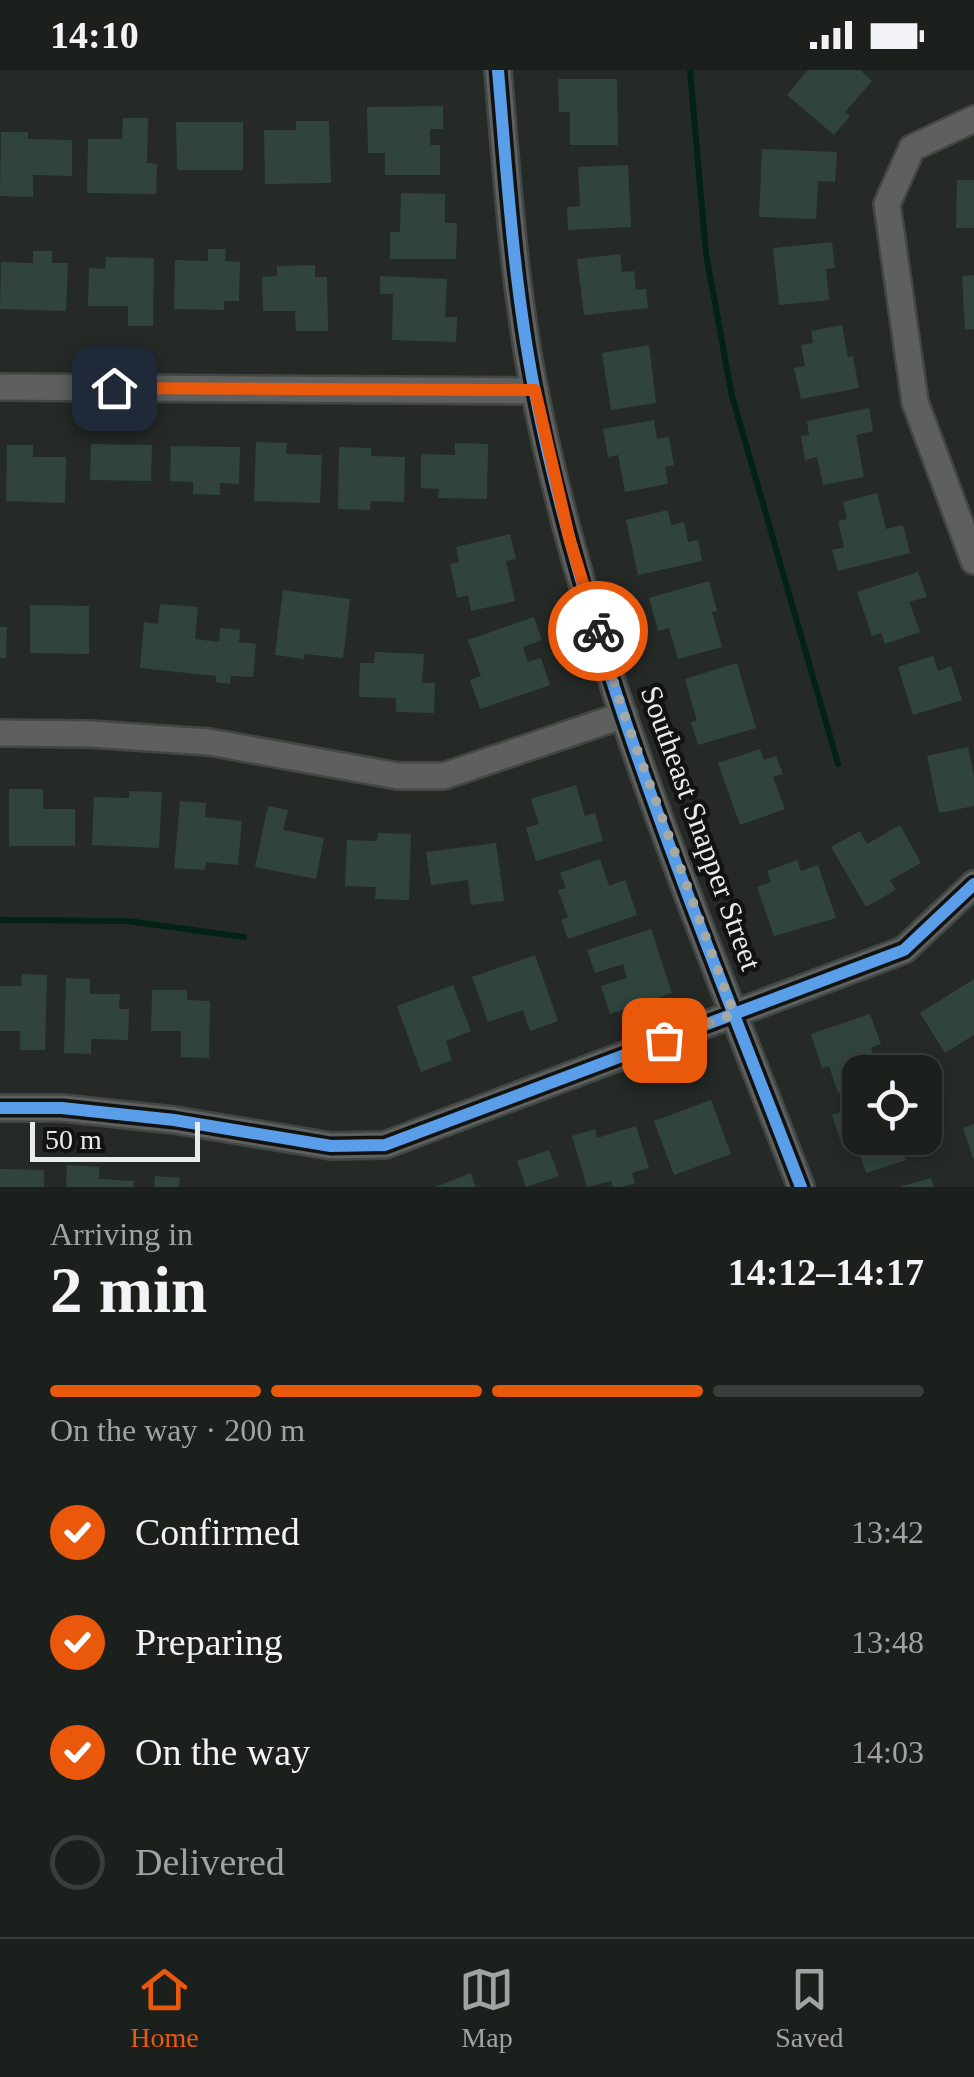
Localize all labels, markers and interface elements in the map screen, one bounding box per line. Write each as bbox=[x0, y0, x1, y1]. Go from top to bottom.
text: 14:10 bbox=[50, 14, 139, 56]
pin bbox=[72, 346, 157, 431]
icon: home bbox=[87, 361, 142, 416]
courier bbox=[548, 581, 648, 681]
icon: bike bbox=[571, 604, 626, 659]
street label: Southeast Snapper Street bbox=[635, 681, 768, 975]
pin bbox=[622, 998, 707, 1083]
icon: bag bbox=[637, 1013, 692, 1068]
map controls bbox=[842, 1055, 942, 1155]
button: locate bbox=[842, 1055, 942, 1155]
scale bar bbox=[30, 1117, 200, 1162]
text: 50 m bbox=[45, 1124, 102, 1155]
text: Arriving in bbox=[50, 1216, 193, 1252]
text: 14:12–14:17 bbox=[728, 1251, 924, 1293]
text: 2 min bbox=[50, 1254, 207, 1326]
text: On the way · 200 m bbox=[50, 1412, 305, 1448]
icon: check bbox=[50, 1505, 105, 1560]
text: Confirmed bbox=[135, 1511, 300, 1553]
text: 13:42 bbox=[851, 1514, 924, 1550]
icon: check bbox=[50, 1615, 105, 1670]
text: Preparing bbox=[135, 1621, 283, 1663]
text: 13:48 bbox=[851, 1624, 924, 1660]
icon: check bbox=[50, 1725, 105, 1780]
text: On the way bbox=[135, 1731, 310, 1773]
text: 14:03 bbox=[851, 1734, 924, 1770]
text: Delivered bbox=[135, 1841, 285, 1883]
tab: Home bbox=[130, 1962, 199, 2054]
tab: Map bbox=[459, 1962, 514, 2054]
tab: Saved bbox=[775, 1962, 844, 2054]

